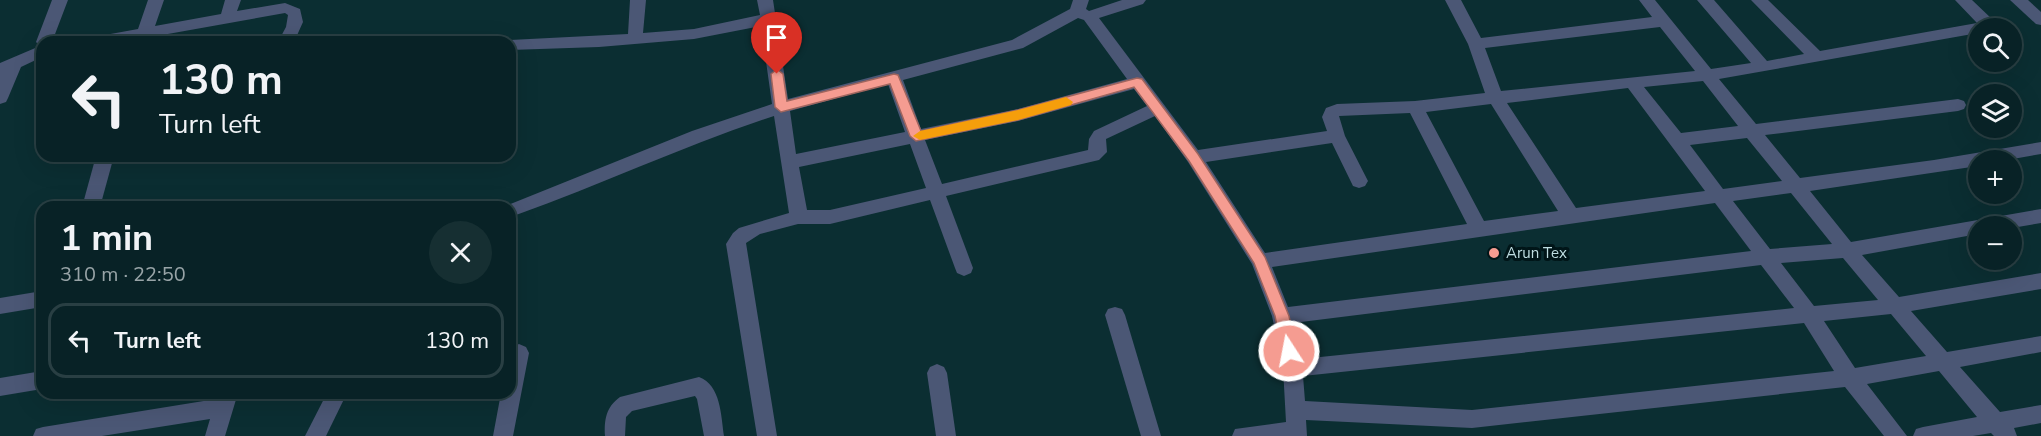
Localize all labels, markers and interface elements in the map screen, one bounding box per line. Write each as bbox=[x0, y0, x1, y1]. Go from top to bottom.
pin bbox=[751, 12, 802, 74]
map controls bbox=[1968, 18, 2022, 270]
button: search bbox=[1968, 18, 2022, 72]
icon: arrive bbox=[760, 21, 793, 54]
text: 130 m bbox=[159, 52, 283, 109]
icon: left bbox=[60, 60, 138, 138]
button: layers bbox=[1968, 84, 2022, 138]
text: Turn left bbox=[159, 106, 260, 143]
button: + bbox=[1968, 150, 2022, 204]
text: 1 min bbox=[60, 214, 153, 263]
button: − bbox=[1968, 216, 2022, 270]
button: close bbox=[429, 221, 492, 284]
place label: Arun Tex bbox=[1506, 243, 1567, 263]
marker: Arun Tex bbox=[1487, 246, 1501, 260]
text: 310 m · 22:50 bbox=[60, 261, 186, 288]
position arrow bbox=[1257, 319, 1321, 383]
icon: left bbox=[63, 324, 96, 357]
text: Turn left bbox=[114, 326, 201, 356]
text: 130 m bbox=[425, 326, 489, 356]

